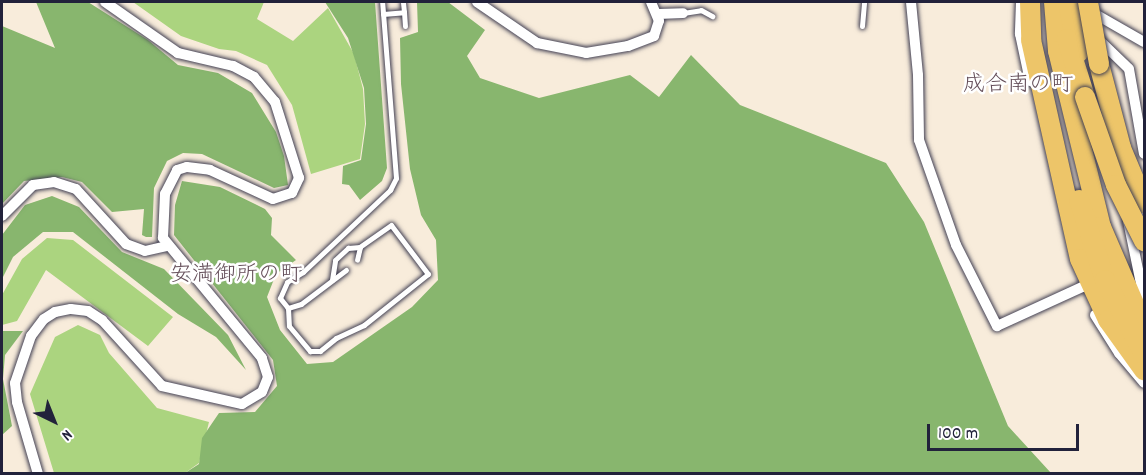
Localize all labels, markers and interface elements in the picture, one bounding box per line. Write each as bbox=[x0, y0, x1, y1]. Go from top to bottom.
district label: 成合南の町 bbox=[963, 73, 1073, 99]
district label: 安満御所の町 bbox=[170, 263, 302, 289]
north arrow bbox=[24, 391, 84, 451]
scale bar bbox=[930, 412, 1082, 450]
text: 100 m bbox=[938, 422, 978, 447]
text: N bbox=[56, 423, 77, 446]

